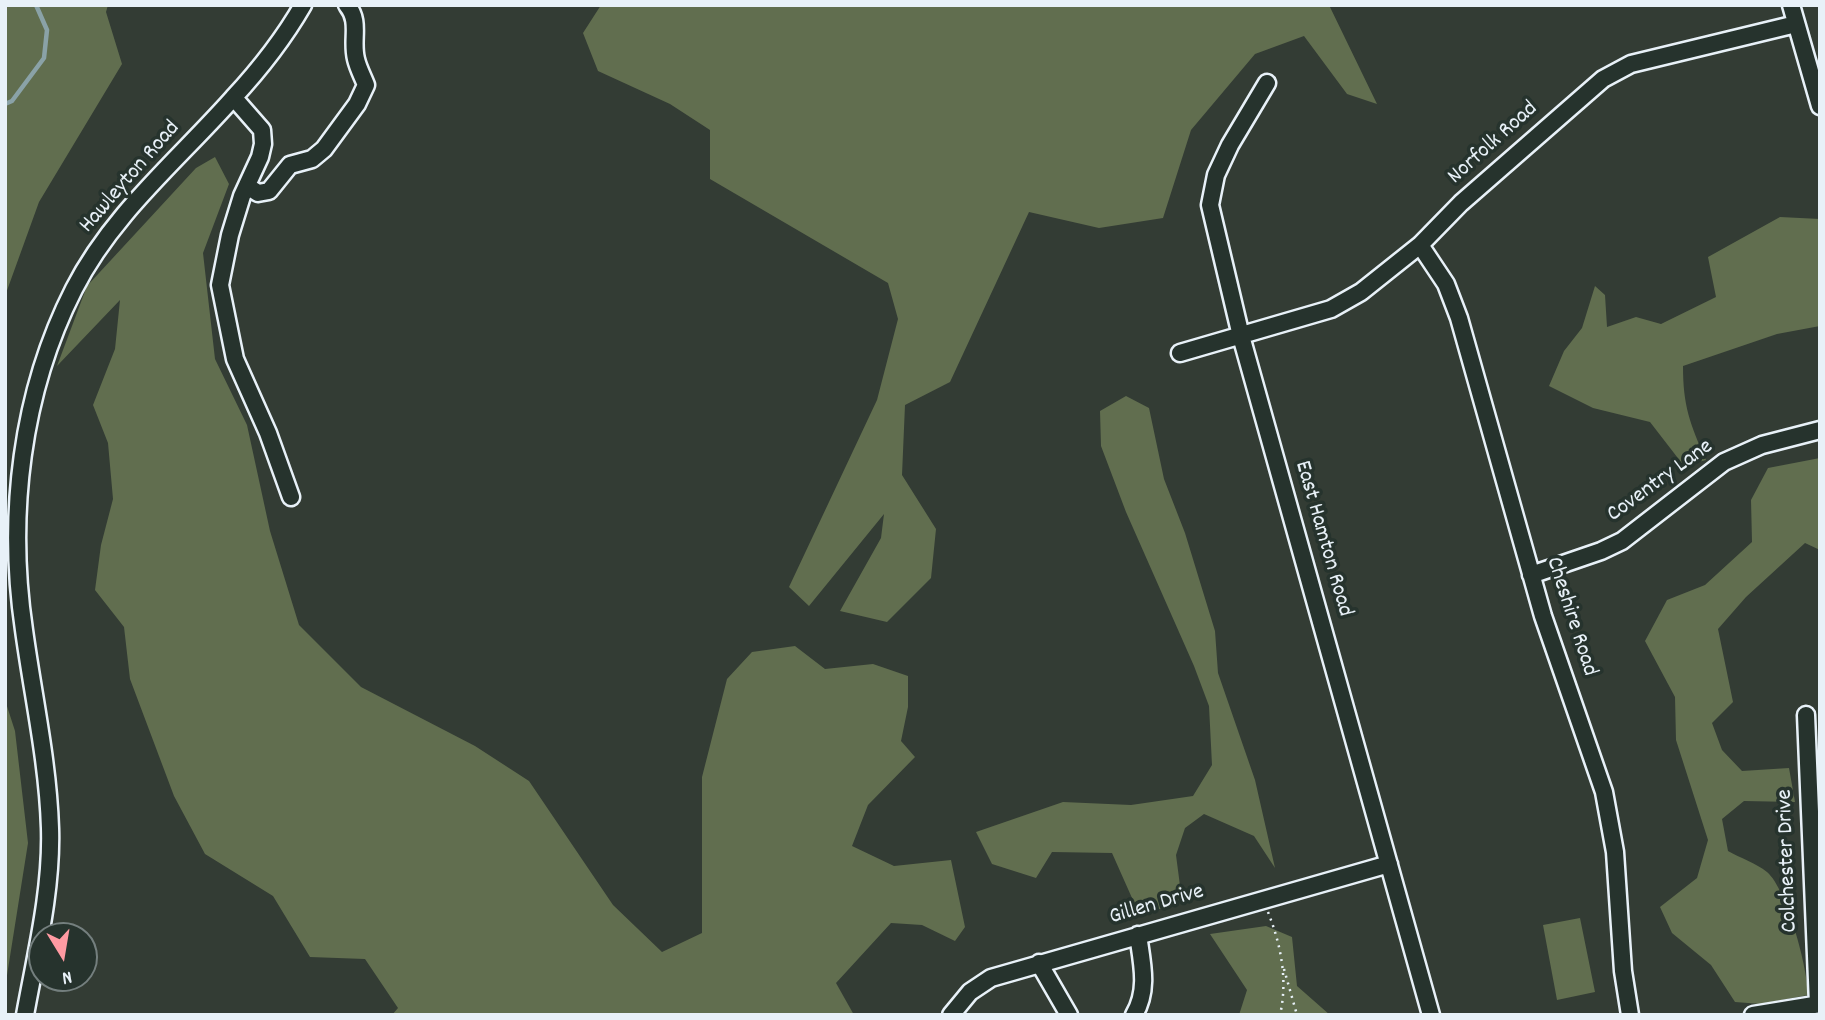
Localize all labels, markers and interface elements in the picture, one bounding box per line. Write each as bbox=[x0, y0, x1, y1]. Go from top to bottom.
street label: Norfolk Road bbox=[1443, 96, 1545, 192]
street label: Hawleyton Road bbox=[75, 116, 187, 240]
street label: Coventry Lane bbox=[1603, 434, 1719, 530]
street label: East Hamton Road bbox=[1287, 458, 1357, 620]
street label: Cheshire Road bbox=[1538, 554, 1602, 680]
street label: Colchester Drive bbox=[1773, 789, 1805, 933]
street label: Gillen Drive bbox=[1107, 879, 1207, 933]
north arrow bbox=[28, 922, 98, 992]
text: N bbox=[60, 962, 74, 990]

